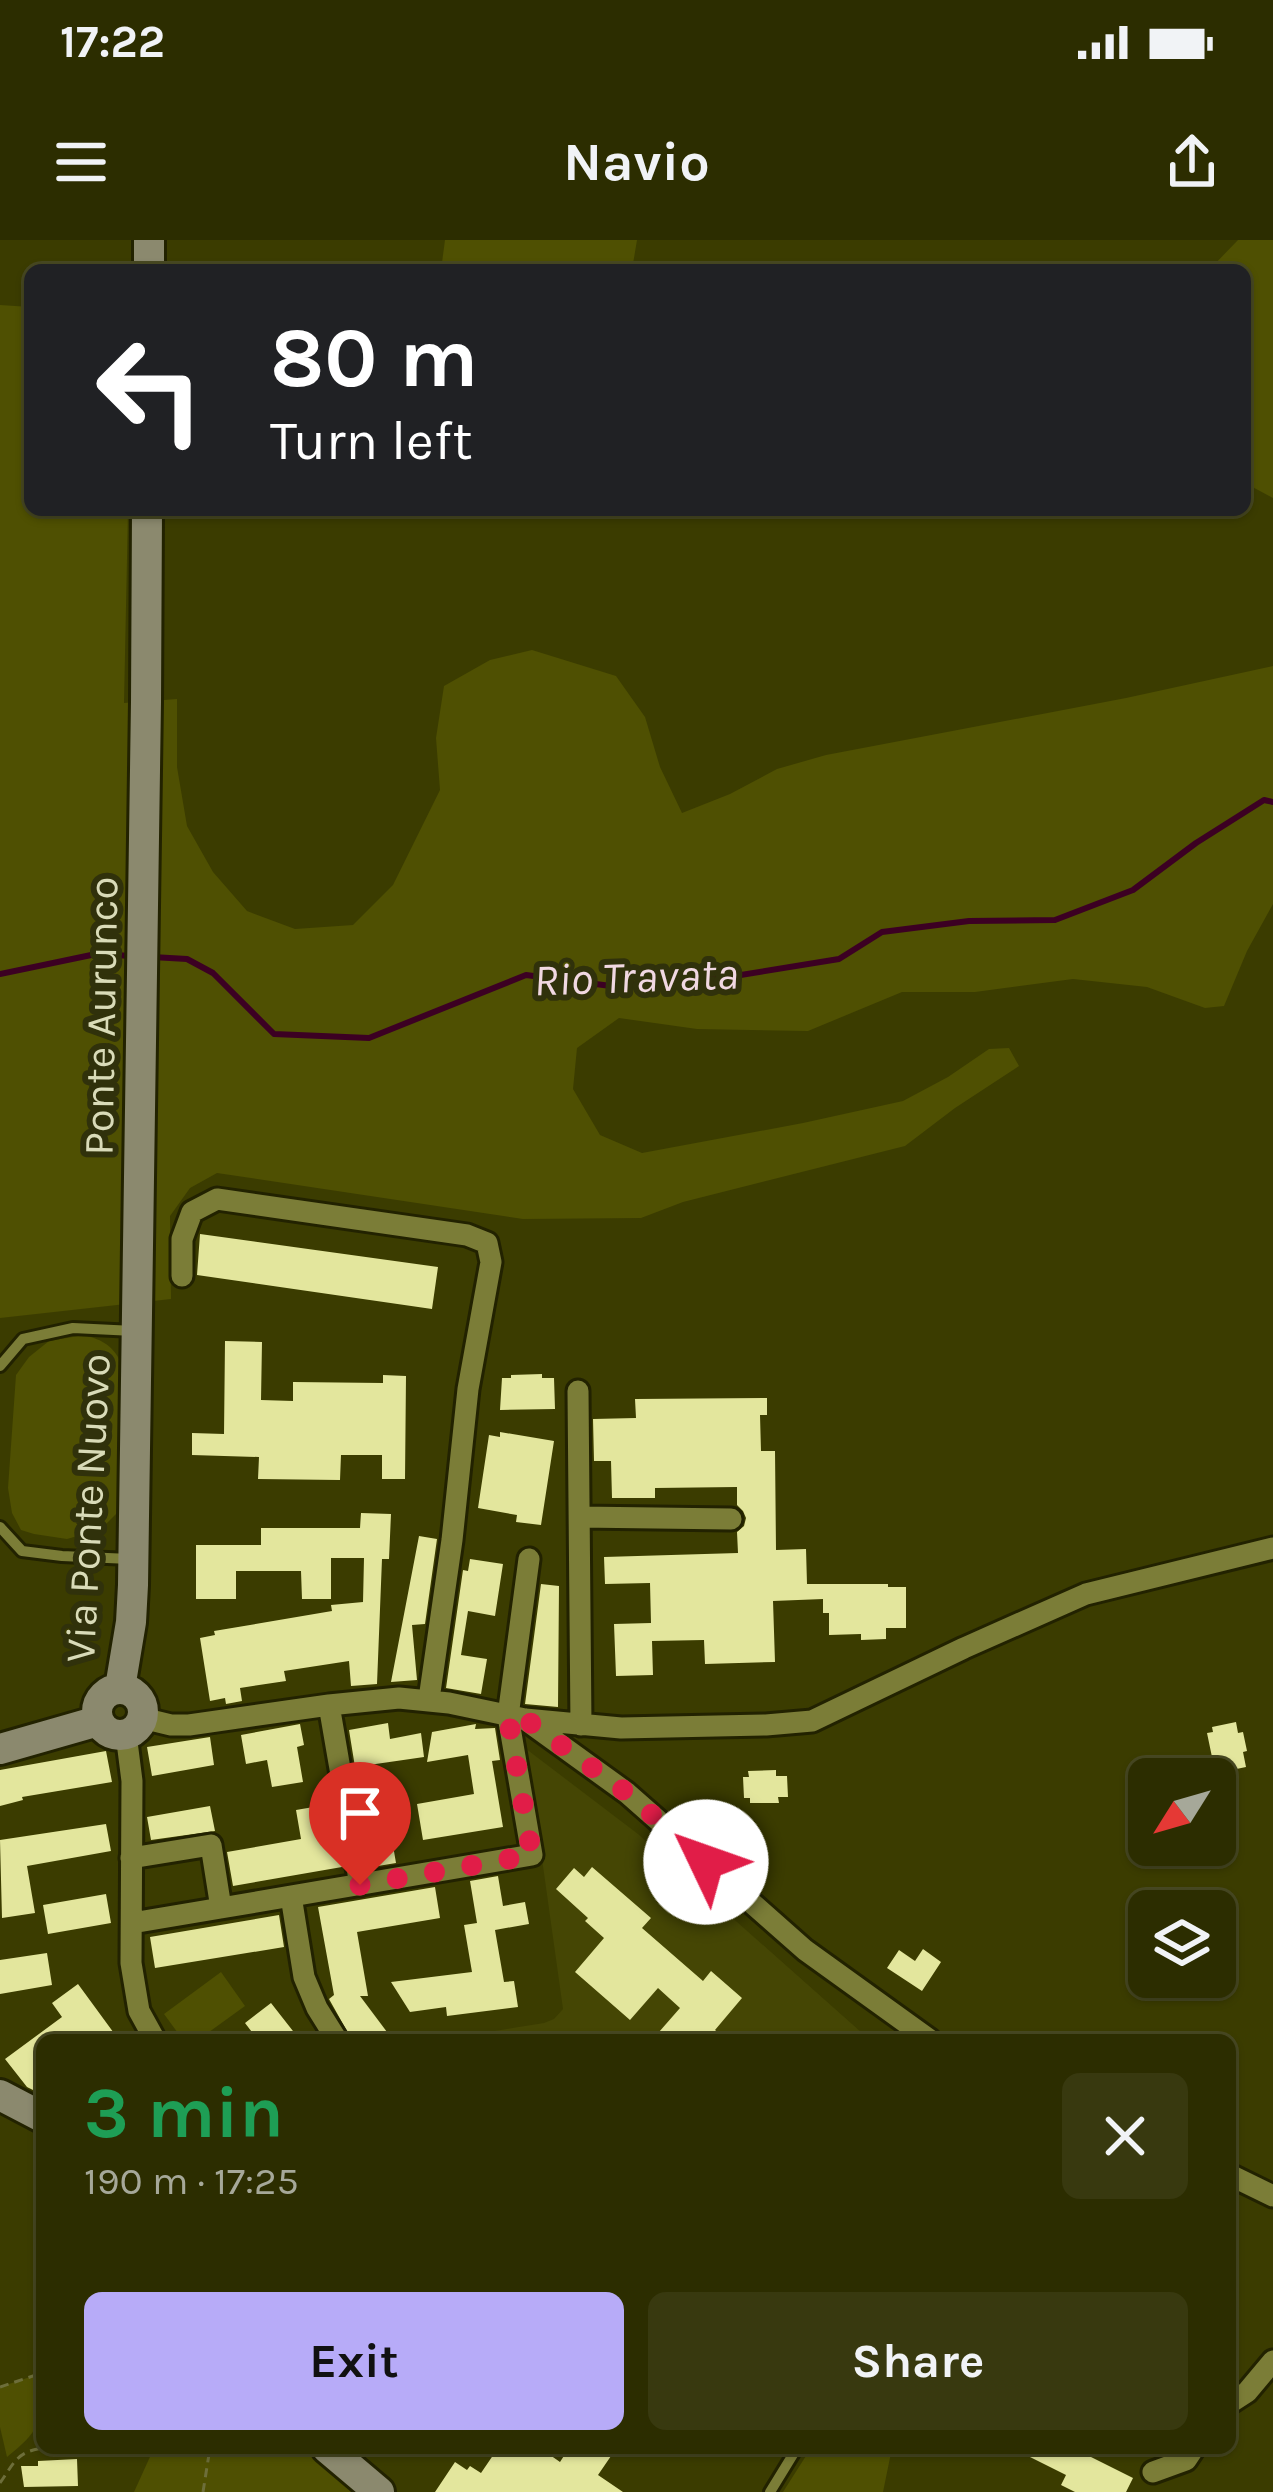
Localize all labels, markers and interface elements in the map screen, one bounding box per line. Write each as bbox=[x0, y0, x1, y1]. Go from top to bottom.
text: 17:22 bbox=[60, 16, 165, 68]
icon: menu bbox=[48, 129, 114, 195]
icon: share bbox=[1159, 129, 1225, 195]
text: Navio bbox=[563, 130, 710, 194]
text: 80 m bbox=[270, 309, 478, 407]
icon: left bbox=[72, 312, 228, 468]
text: Turn left bbox=[270, 409, 473, 473]
street label: Ponte Aurunco bbox=[74, 876, 128, 1156]
water label: Rio Travata bbox=[533, 947, 739, 1007]
street label: Via Ponte Nuovo bbox=[55, 1352, 121, 1664]
north arrow bbox=[1128, 1758, 1236, 1866]
map controls bbox=[1128, 1758, 1236, 1998]
pin bbox=[309, 1762, 411, 1885]
icon: arrive bbox=[327, 1780, 393, 1846]
position arrow bbox=[643, 1799, 769, 1925]
button: layers bbox=[1128, 1890, 1236, 1998]
text: 3 min bbox=[84, 2071, 284, 2155]
button: close bbox=[1062, 2073, 1188, 2199]
text: 190 m · 17:25 bbox=[84, 2158, 299, 2204]
button: Exit bbox=[84, 2292, 624, 2430]
button: Share bbox=[648, 2292, 1188, 2430]

